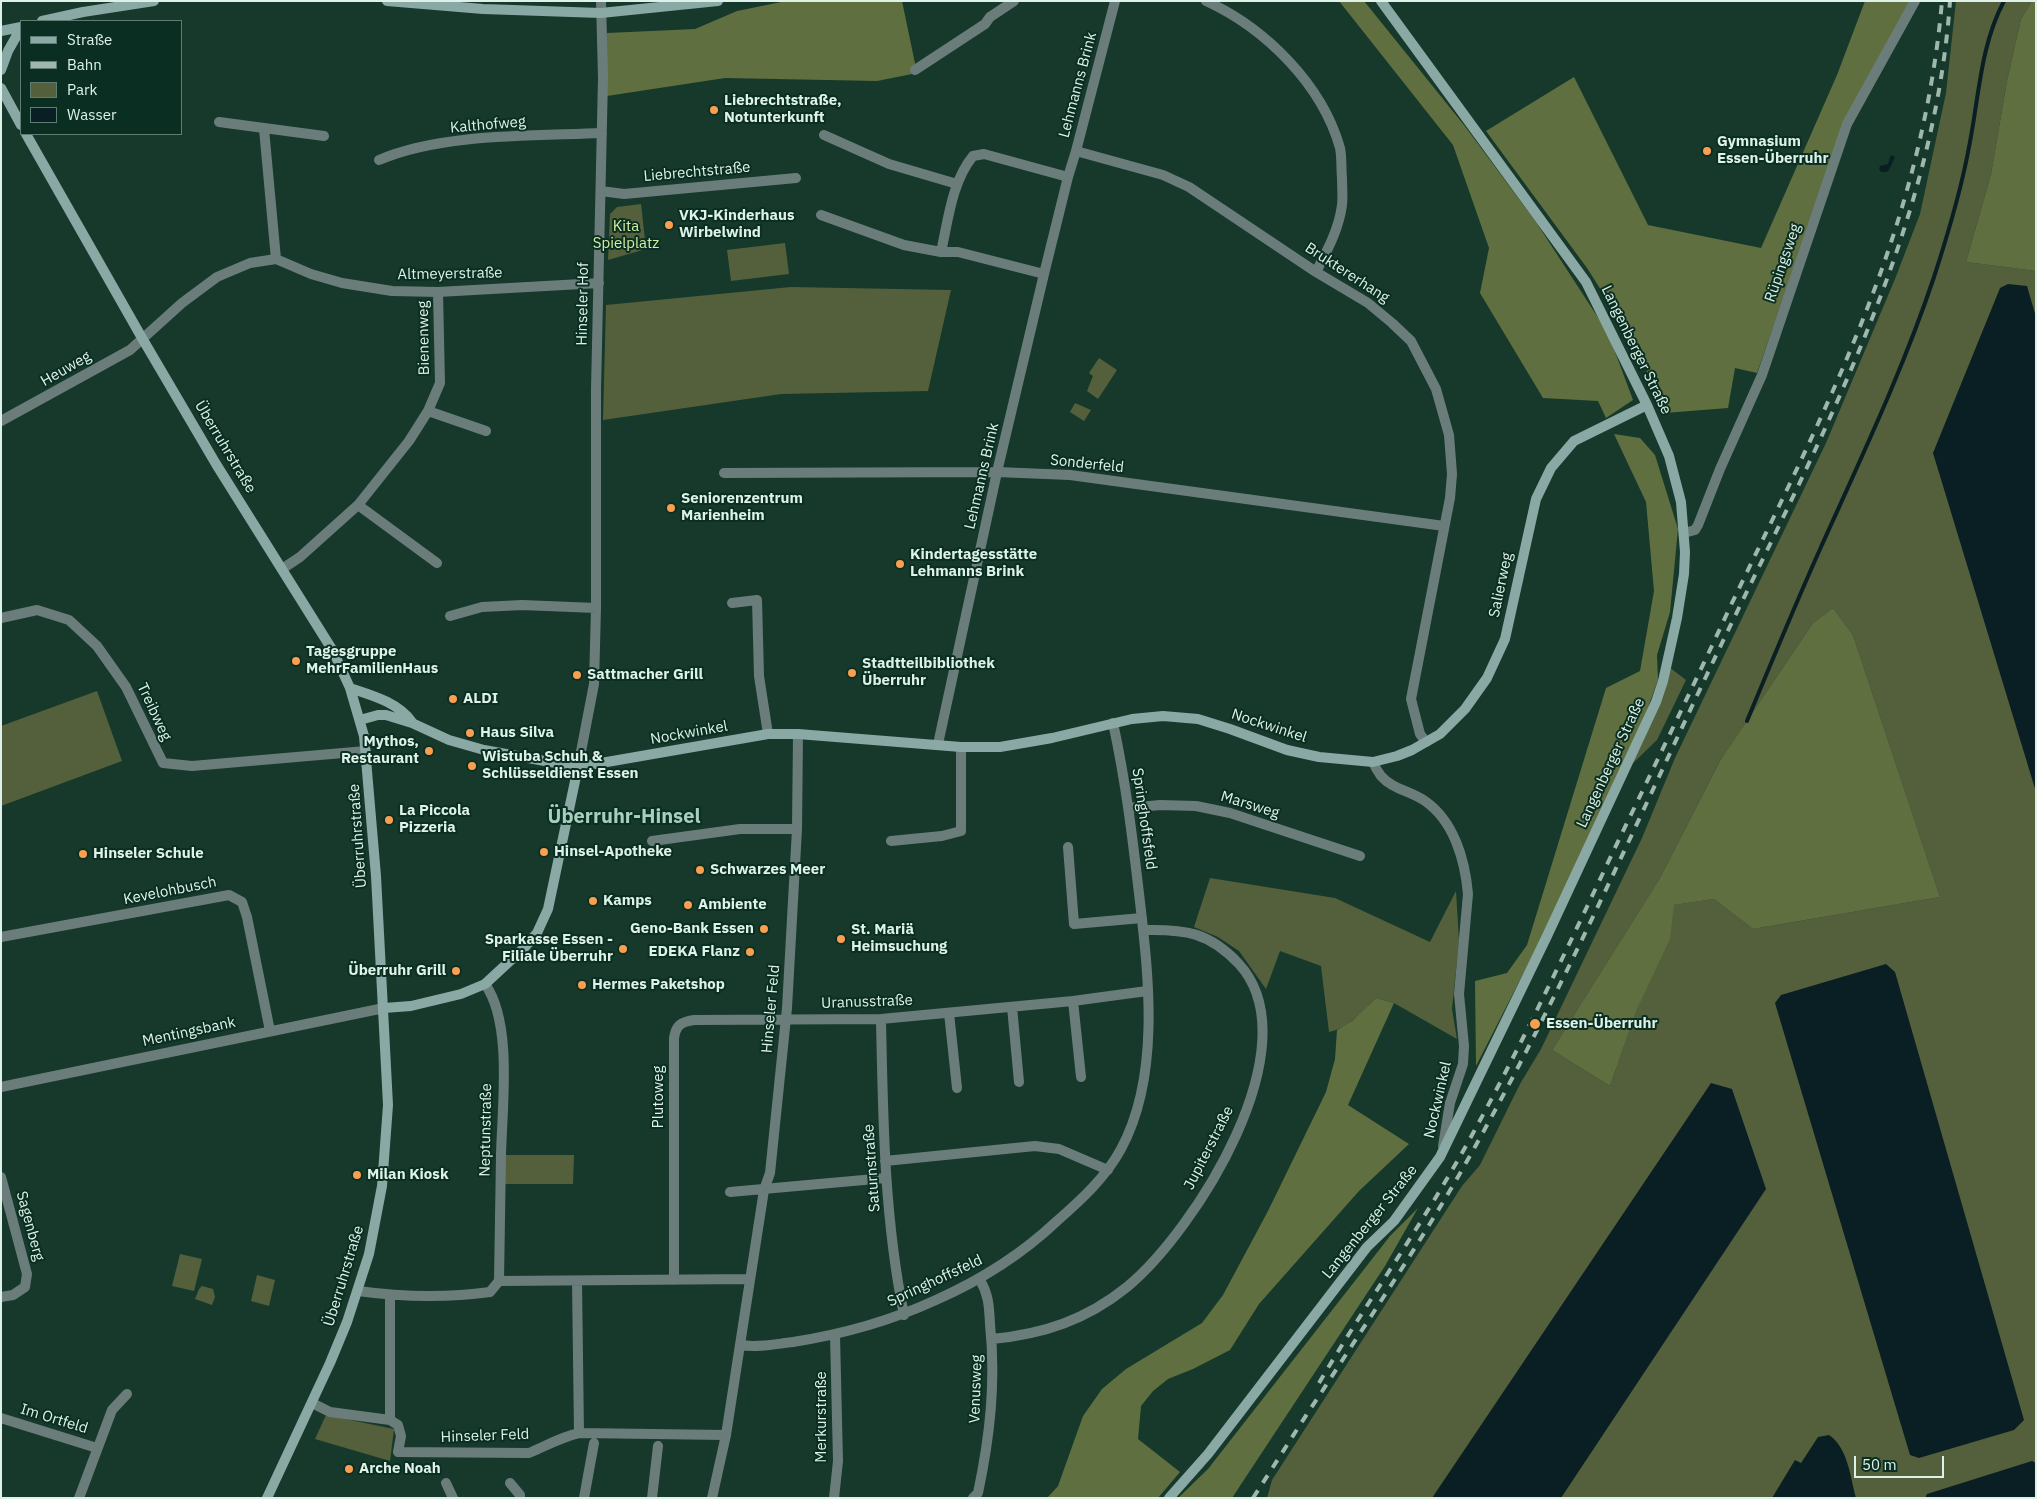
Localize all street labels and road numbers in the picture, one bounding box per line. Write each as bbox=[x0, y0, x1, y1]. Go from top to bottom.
street label: Lehmanns Brink bbox=[1055, 30, 1101, 140]
street label: Kalthofweg bbox=[449, 113, 527, 137]
street label: Liebrechtstraße bbox=[643, 158, 751, 186]
street label: Rüpingsweg bbox=[1761, 221, 1805, 305]
street label: Bruktererhang bbox=[1301, 239, 1393, 307]
street label: Hinseler Hof bbox=[573, 262, 593, 346]
street label: Altmeyerstraße bbox=[397, 264, 503, 284]
street label: Langenberger Straße bbox=[1597, 283, 1675, 417]
street label: Bienenweg bbox=[414, 301, 434, 375]
street label: Heuweg bbox=[38, 347, 94, 391]
street label: Überruhrstraße bbox=[190, 398, 260, 496]
street label: Lehmanns Brink bbox=[961, 421, 1003, 531]
street label: Sonderfeld bbox=[1049, 451, 1125, 477]
street label: Salierweg bbox=[1485, 551, 1517, 619]
street label: Treibweg bbox=[133, 680, 175, 744]
street label: Langenberger Straße bbox=[1573, 695, 1649, 831]
street label: Nockwinkel bbox=[1229, 705, 1309, 747]
street label: Nockwinkel bbox=[649, 717, 729, 749]
street label: Springhoffsfeld bbox=[1128, 767, 1160, 871]
street label: Überruhrstraße bbox=[345, 783, 371, 889]
street label: Marsweg bbox=[1218, 788, 1282, 822]
street label: Kevelohbusch bbox=[122, 873, 218, 909]
street label: Hinseler Feld bbox=[758, 964, 784, 1054]
street label: Uranusstraße bbox=[821, 991, 913, 1013]
street label: Mentingsbank bbox=[141, 1013, 237, 1051]
street label: Nockwinkel bbox=[1420, 1060, 1456, 1140]
street label: Plutoweg bbox=[650, 1066, 668, 1128]
street label: Neptunstraße bbox=[476, 1083, 496, 1177]
street label: Jupiterstraße bbox=[1180, 1103, 1238, 1193]
street label: Saturnstraße bbox=[860, 1123, 884, 1213]
street label: Langenberger Straße bbox=[1319, 1162, 1421, 1282]
street label: Sagenberg bbox=[12, 1189, 48, 1263]
street label: Überruhrstraße bbox=[320, 1223, 368, 1329]
street label: Springhoffsfeld bbox=[885, 1251, 985, 1311]
street label: Venusweg bbox=[966, 1354, 986, 1424]
street label: Merkurstraße bbox=[813, 1371, 831, 1463]
street label: Im Ortfeld bbox=[18, 1400, 90, 1438]
street label: Hinseler Feld bbox=[440, 1425, 530, 1447]

